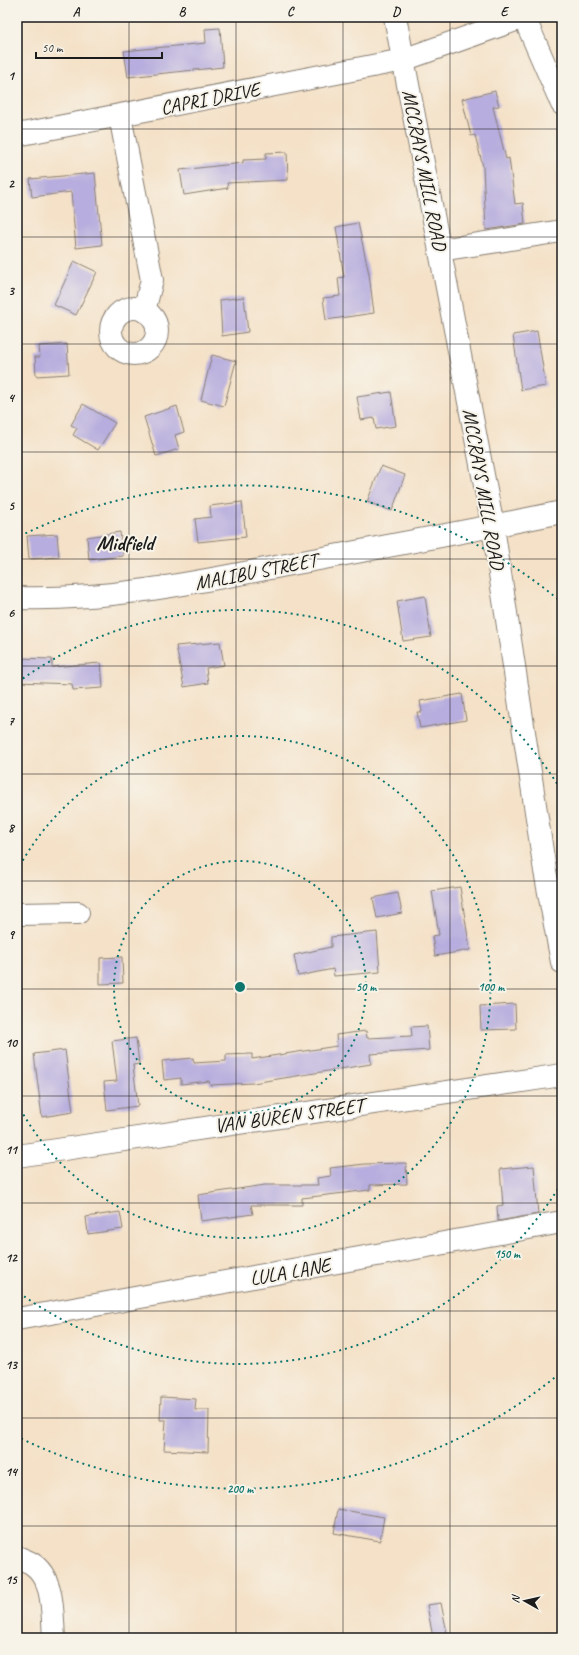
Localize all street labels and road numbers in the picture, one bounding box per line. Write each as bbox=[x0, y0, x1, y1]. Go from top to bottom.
street label: CAPRI DRIVE bbox=[158, 76, 264, 120]
street label: MCCRAYS MILL ROAD bbox=[397, 88, 453, 254]
street label: MCCRAYS MILL ROAD bbox=[457, 407, 510, 573]
street label: MALIBU STREET bbox=[193, 547, 323, 596]
street label: VAN BUREN STREET bbox=[213, 1092, 370, 1138]
street label: LULA LANE bbox=[248, 1252, 335, 1291]

